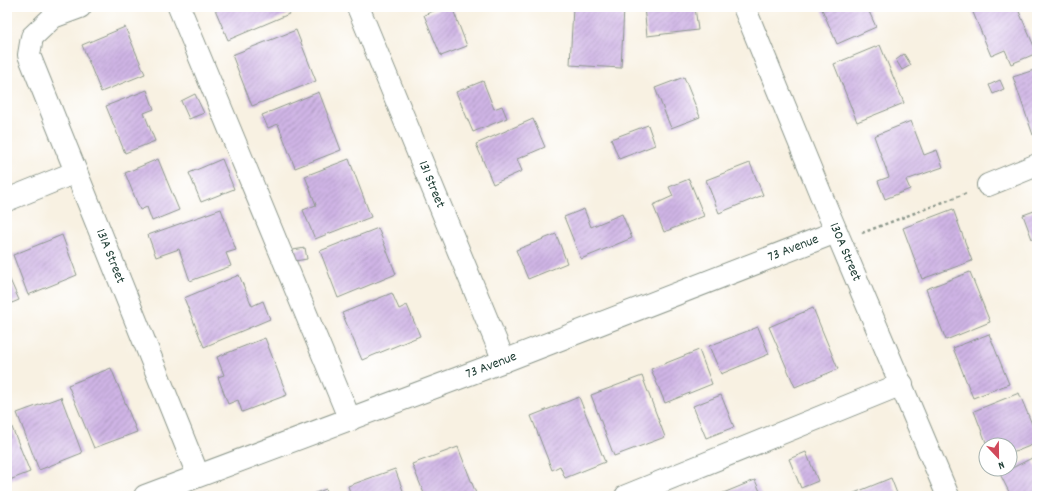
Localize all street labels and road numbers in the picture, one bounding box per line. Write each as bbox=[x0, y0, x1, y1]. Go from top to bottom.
street label: 131 Street bbox=[412, 158, 450, 211]
street label: 130A Street bbox=[824, 220, 866, 284]
street label: 131A Street bbox=[90, 226, 130, 287]
street label: 73 Avenue bbox=[765, 230, 822, 268]
street label: 73 Avenue bbox=[463, 347, 520, 384]

